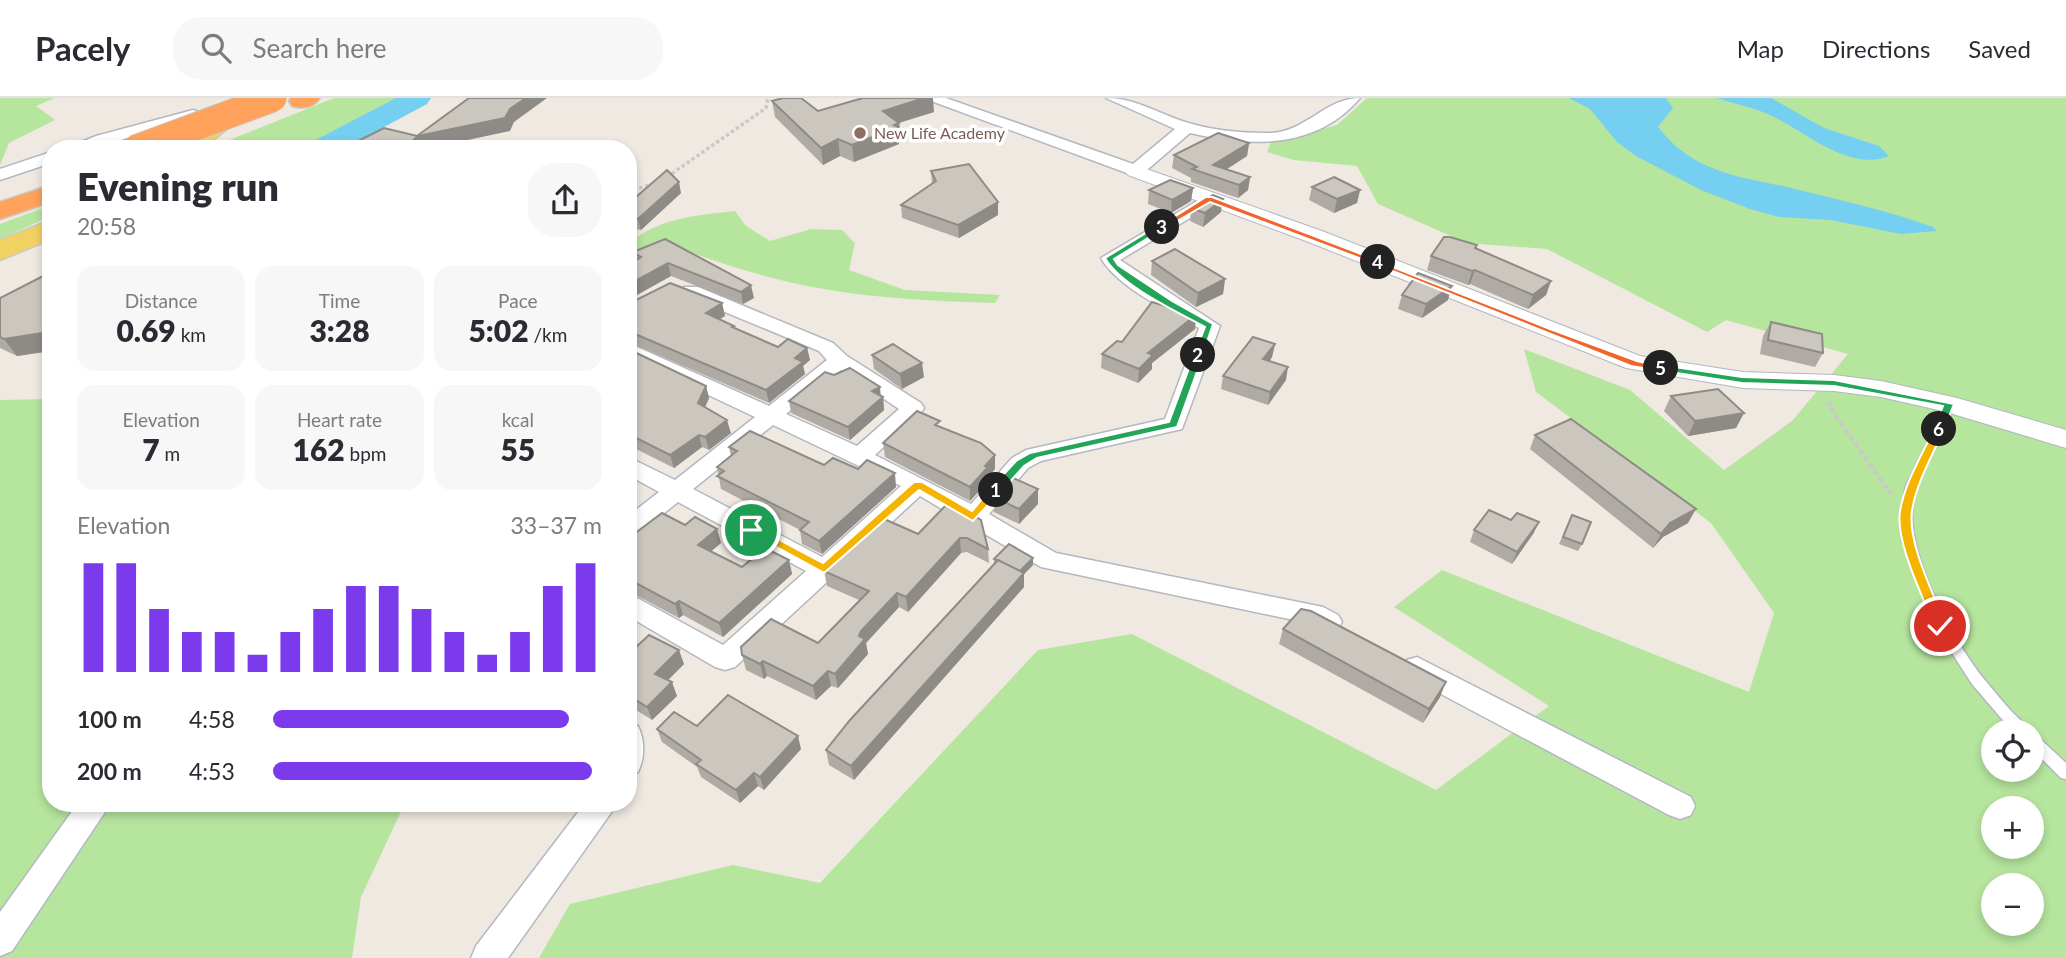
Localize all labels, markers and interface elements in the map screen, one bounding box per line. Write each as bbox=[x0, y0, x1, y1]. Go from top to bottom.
search box bbox=[173, 17, 663, 80]
text: Pacely bbox=[35, 28, 131, 68]
icon: search bbox=[197, 29, 235, 67]
text: Search here bbox=[253, 32, 387, 64]
text: Map bbox=[1737, 34, 1784, 63]
text: Directions bbox=[1822, 34, 1930, 63]
text: Saved bbox=[1968, 34, 2031, 63]
place label: New Life Academy bbox=[874, 123, 1006, 142]
marker: New Life Academy bbox=[852, 125, 868, 141]
text: Evening run bbox=[77, 163, 279, 209]
button: share bbox=[528, 163, 602, 237]
pin: 3 bbox=[1144, 209, 1180, 244]
text: 20:58 bbox=[77, 212, 136, 240]
text: 3 bbox=[1156, 215, 1167, 238]
pin: 4 bbox=[1360, 244, 1396, 280]
text: 4 bbox=[1372, 250, 1383, 273]
text: Distance bbox=[125, 289, 198, 312]
text: Time bbox=[319, 289, 360, 312]
text: Pace bbox=[498, 289, 538, 312]
text: 0.69 bbox=[116, 312, 176, 348]
text: 3:28 bbox=[309, 312, 370, 348]
text: 5:02 bbox=[468, 312, 529, 348]
text: km bbox=[176, 323, 206, 346]
text: /km bbox=[529, 323, 567, 346]
pin: 2 bbox=[1180, 338, 1216, 372]
text: 2 bbox=[1192, 343, 1203, 366]
pin: 5 bbox=[1644, 350, 1678, 386]
text: 5 bbox=[1655, 356, 1666, 379]
text: Elevation bbox=[123, 408, 200, 431]
text: Heart rate bbox=[297, 408, 382, 431]
text: kcal bbox=[502, 408, 534, 431]
pin: 6 bbox=[1922, 412, 1956, 446]
text: 6 bbox=[1933, 417, 1944, 440]
text: 7 bbox=[142, 431, 160, 467]
text: 162 bbox=[293, 431, 345, 467]
text: 55 bbox=[500, 431, 535, 467]
text: m bbox=[160, 442, 180, 465]
text: bpm bbox=[345, 442, 386, 465]
pin: 1 bbox=[978, 472, 1014, 508]
text: 1 bbox=[990, 478, 1001, 501]
pin bbox=[721, 500, 781, 560]
text: Elevation bbox=[77, 511, 170, 539]
text: 33–37 m bbox=[510, 511, 602, 539]
icon: arrive bbox=[732, 511, 770, 549]
pin bbox=[1910, 596, 1970, 656]
icon: check bbox=[1921, 607, 1959, 645]
text: 100 m bbox=[77, 705, 142, 733]
text: 4:58 bbox=[189, 705, 235, 733]
map controls bbox=[1981, 719, 2044, 936]
button: locate bbox=[1981, 719, 2044, 782]
text: 200 m bbox=[77, 757, 142, 785]
text: 4:53 bbox=[189, 757, 235, 785]
button: + bbox=[1981, 796, 2044, 859]
button: − bbox=[1981, 873, 2044, 936]

